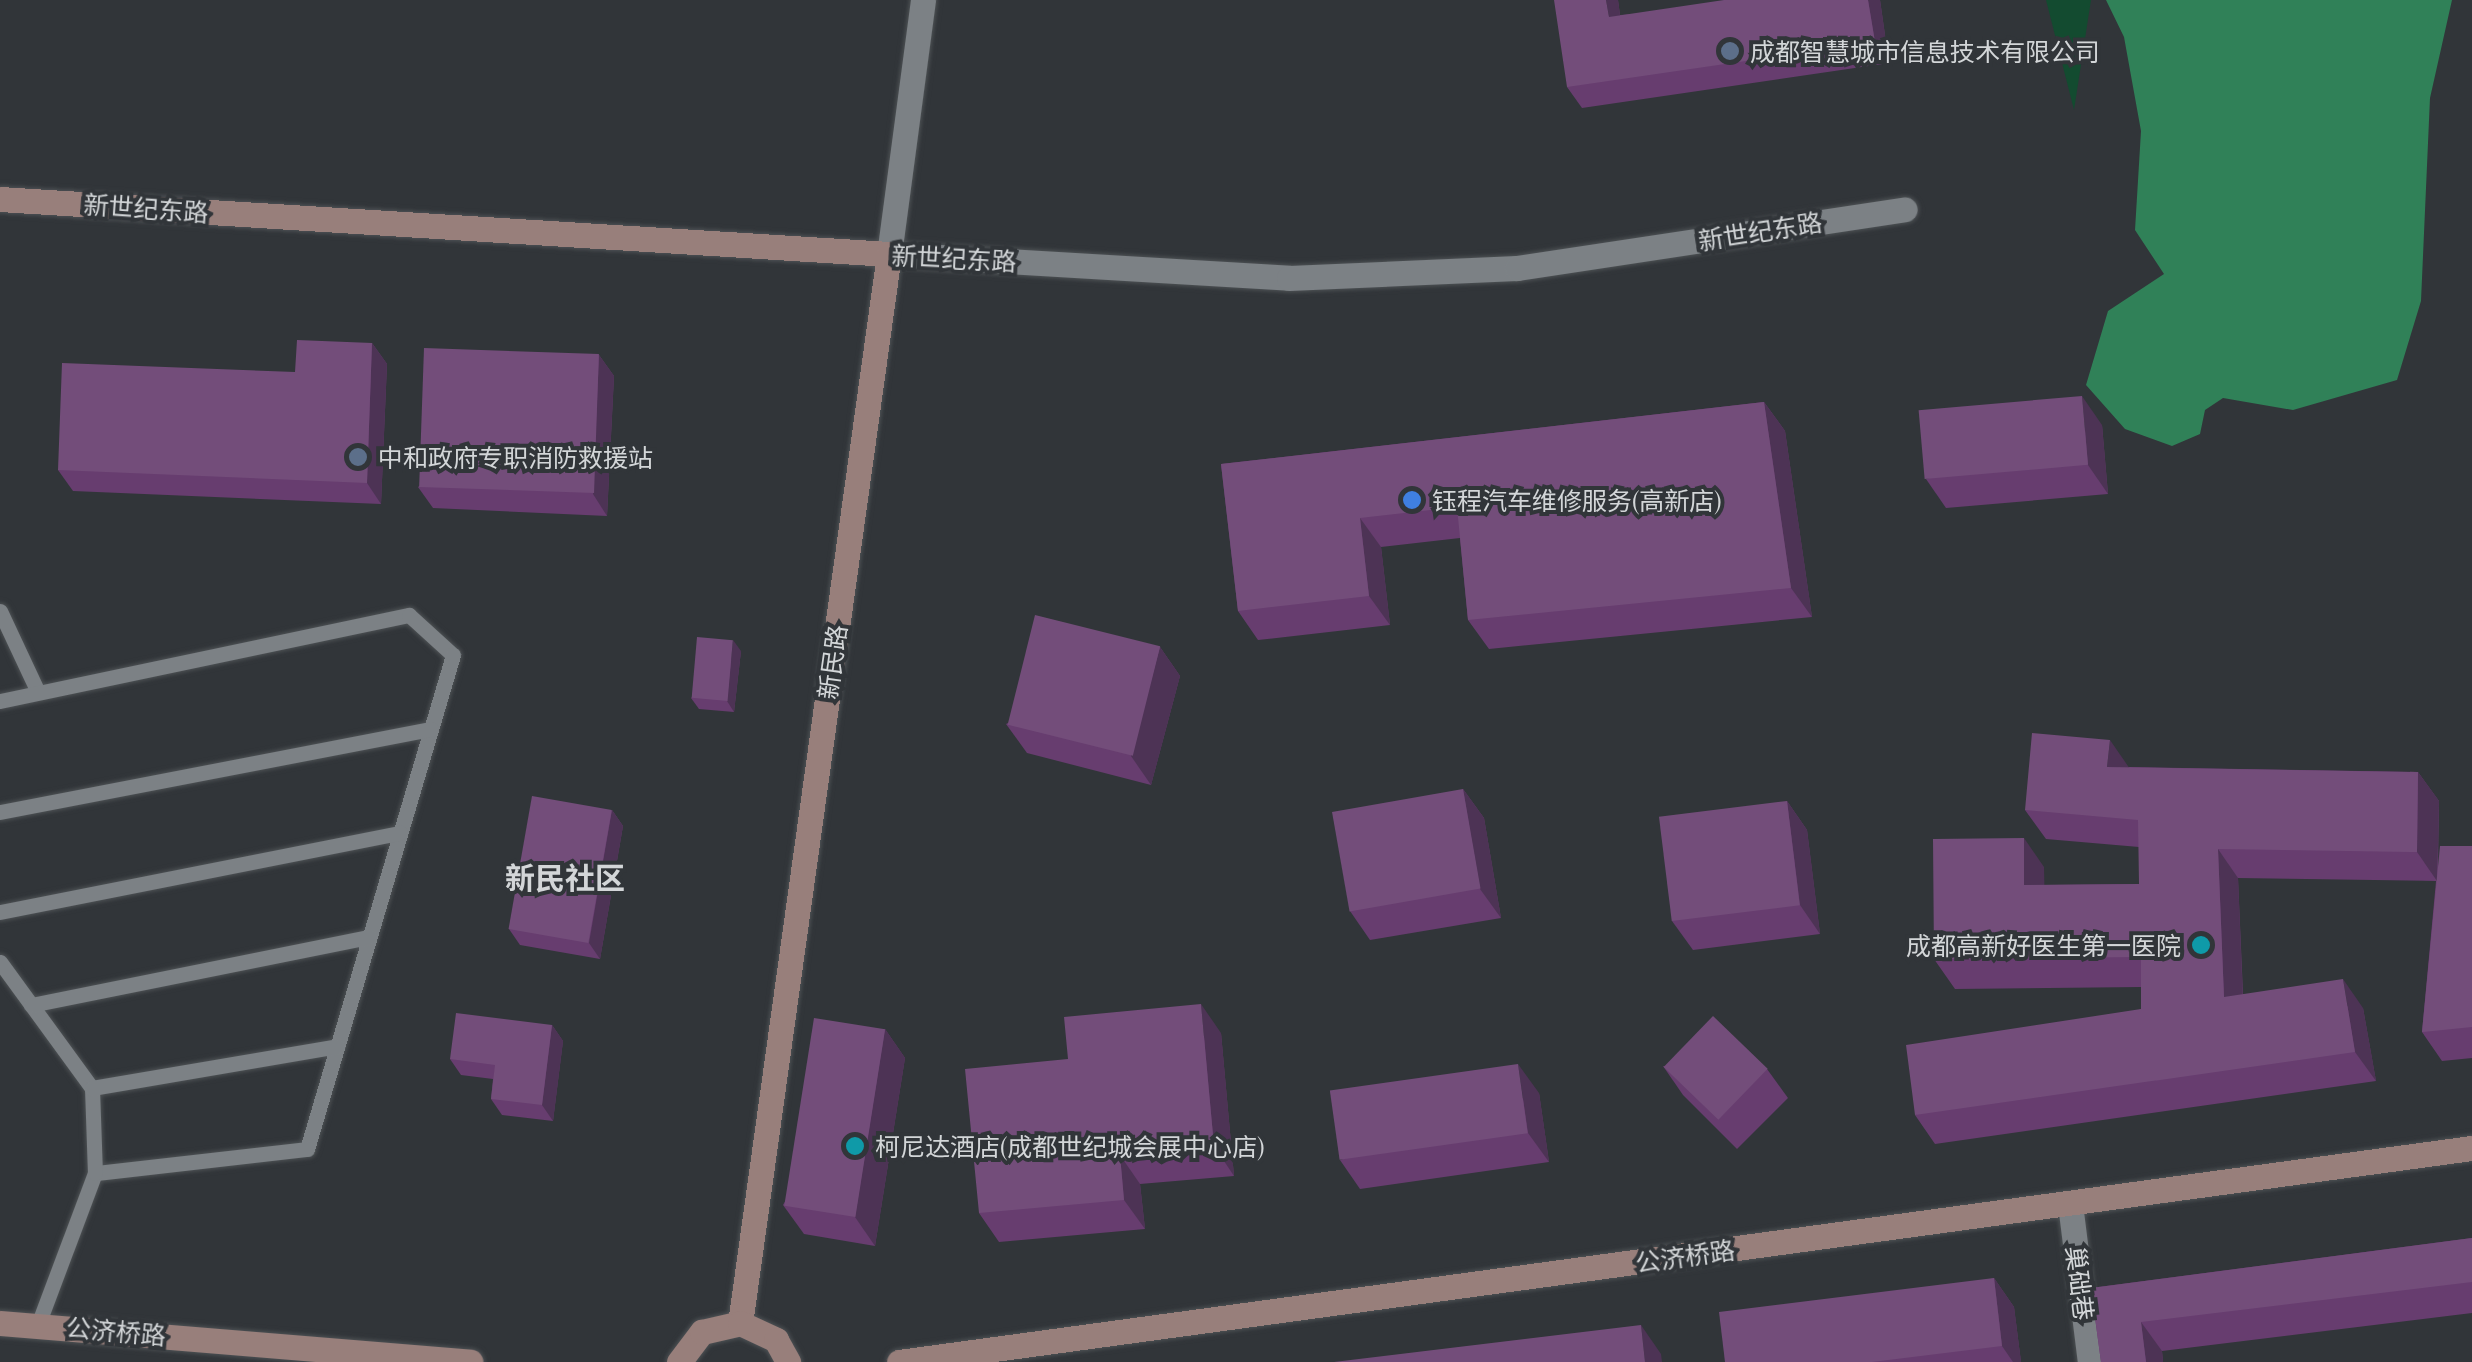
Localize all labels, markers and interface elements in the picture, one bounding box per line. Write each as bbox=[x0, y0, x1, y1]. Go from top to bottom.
place label: 成都智慧城市信息技术有限公司 bbox=[1750, 36, 2100, 66]
marker: 成都智慧城市信息技术有限公司 bbox=[1719, 40, 1741, 62]
street label: 新世纪东路 bbox=[83, 189, 209, 227]
street label: 新世纪东路 bbox=[1696, 206, 1824, 256]
street label: 新世纪东路 bbox=[891, 240, 1017, 276]
place label: 中和政府专职消防救援站 bbox=[378, 442, 653, 472]
marker: 中和政府专职消防救援站 bbox=[347, 446, 369, 468]
place label: 钰程汽车维修服务(高新店) bbox=[1432, 485, 1722, 515]
marker: 钰程汽车维修服务(高新店) bbox=[1401, 489, 1423, 511]
street label: 新民路 bbox=[812, 623, 852, 701]
district label: 新民社区 bbox=[505, 859, 625, 895]
place label: 成都高新好医生第一医院 bbox=[1906, 930, 2181, 960]
marker: 成都高新好医生第一医院 bbox=[2190, 934, 2212, 956]
place label: 柯尼达酒店(成都世纪城会展中心店) bbox=[875, 1131, 1265, 1161]
marker: 柯尼达酒店(成都世纪城会展中心店) bbox=[844, 1135, 866, 1157]
street label: 公济桥路 bbox=[1633, 1234, 1737, 1278]
street label: 巢础巷 bbox=[2061, 1244, 2099, 1322]
street label: 公济桥路 bbox=[65, 1312, 167, 1350]

